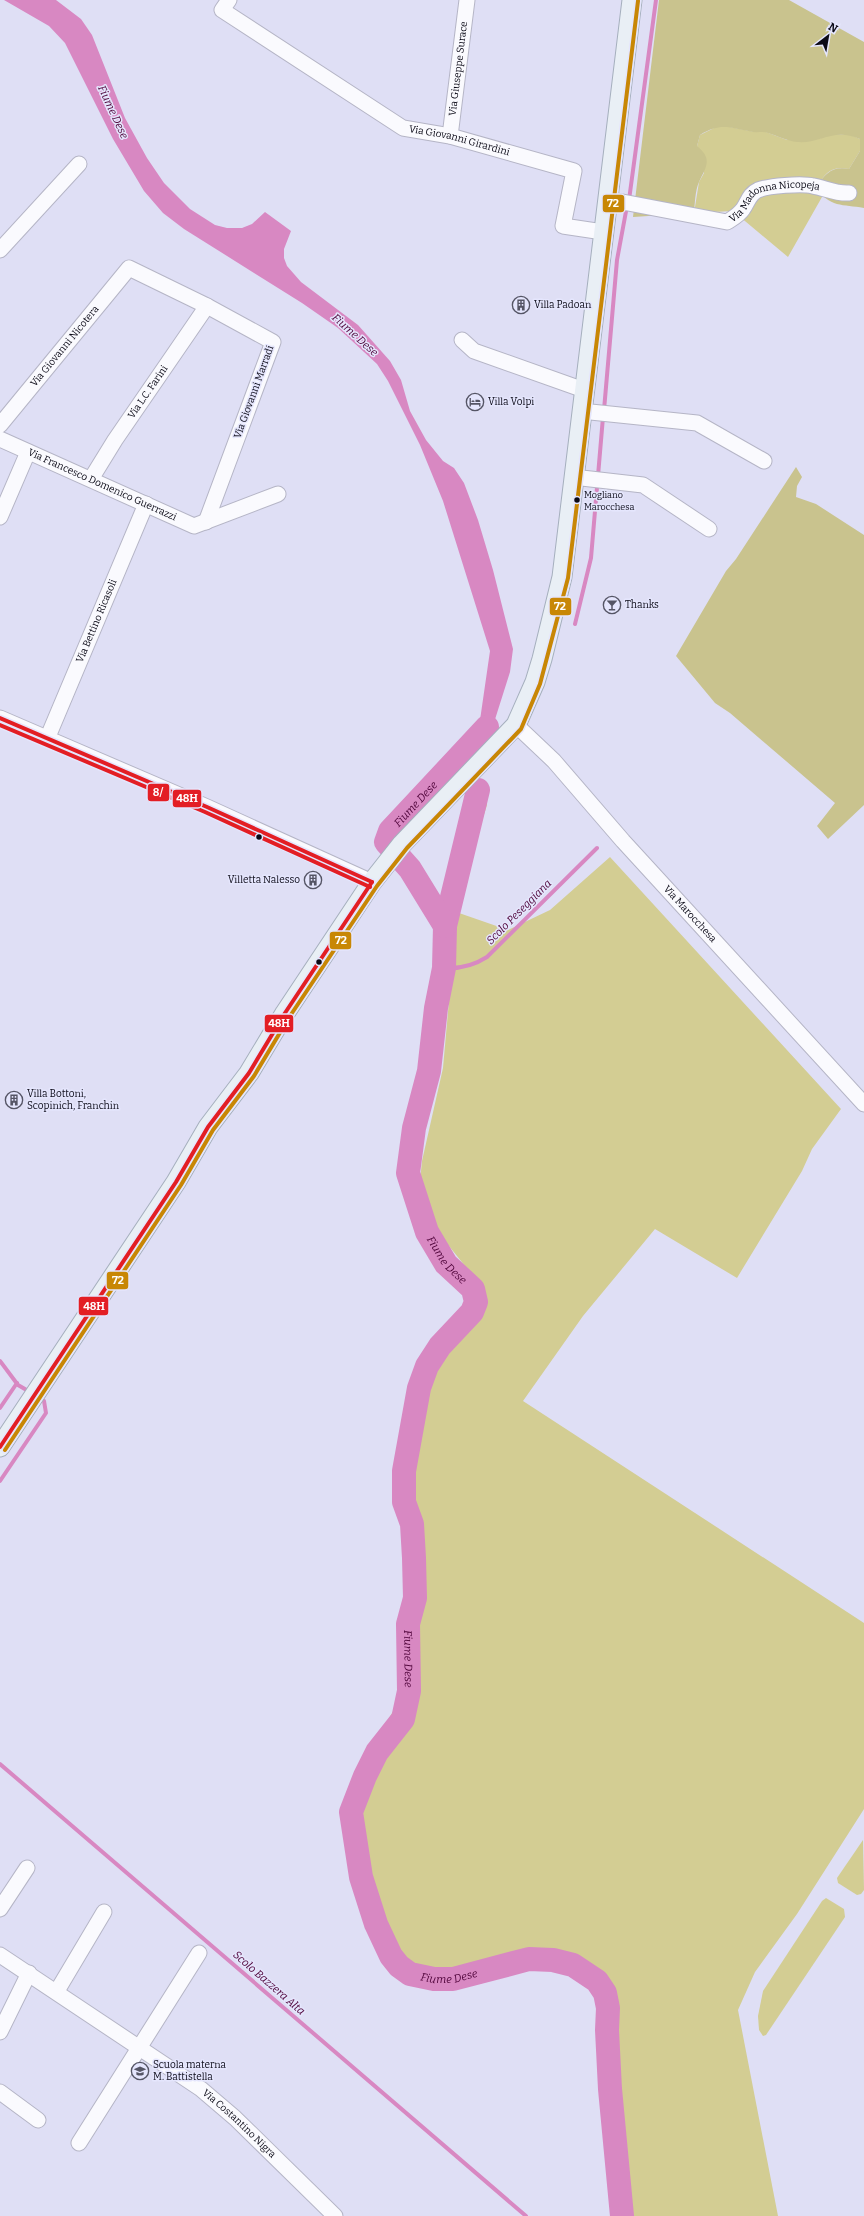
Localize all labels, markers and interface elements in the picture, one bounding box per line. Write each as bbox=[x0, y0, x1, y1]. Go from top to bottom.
north arrow bbox=[808, 16, 848, 56]
text: N bbox=[826, 20, 840, 36]
street label: Via Giuseppe Surace bbox=[447, 21, 470, 116]
water label: Fiume Dese bbox=[95, 83, 131, 141]
street label: Via Giovanni Girardini bbox=[408, 123, 511, 159]
street label: Via Madonna Nicopeja bbox=[727, 179, 822, 225]
line badge: 72 bbox=[602, 194, 625, 213]
text: 72 bbox=[607, 197, 619, 210]
building icon: Villa Padoan bbox=[511, 295, 531, 315]
place label: Villa Padoan bbox=[534, 299, 592, 311]
street label: Via Giovanni Nicotera bbox=[28, 303, 102, 389]
water label: Fiume Dese bbox=[329, 311, 381, 359]
street label: Via Giovanni Marradi bbox=[232, 344, 276, 440]
street label: Via L.C. Farini bbox=[125, 363, 170, 421]
hotel icon: Villa Volpi bbox=[465, 392, 485, 412]
place label: Villa Volpi bbox=[488, 396, 534, 408]
street label: Via Francesco Domenico Guerrazzi bbox=[26, 446, 178, 523]
place label: Mogliano Marocchesa bbox=[584, 490, 634, 512]
marker: Mogliano Marocchesa bbox=[572, 495, 582, 505]
street label: Via Bettino Ricasoli bbox=[74, 578, 120, 665]
bar icon: Thanks bbox=[602, 595, 622, 615]
line badge: 72 bbox=[549, 597, 572, 616]
place label: Thanks bbox=[625, 599, 659, 611]
text: 72 bbox=[554, 600, 566, 613]
water label: Fiume Dese bbox=[391, 778, 440, 829]
line badge: 8/ bbox=[147, 783, 170, 802]
text: 8/ bbox=[153, 786, 163, 799]
line badge: 48H bbox=[172, 789, 202, 808]
text: 48H bbox=[176, 792, 198, 805]
unlabelled marker bbox=[254, 832, 264, 842]
building icon: Villetta Nalesso bbox=[303, 870, 323, 890]
place label: Villetta Nalesso bbox=[228, 874, 300, 886]
water label: Scolo Peseggiana bbox=[484, 877, 554, 947]
street label: Via Marocchesa bbox=[661, 883, 719, 945]
line badge: 72 bbox=[329, 931, 352, 950]
text: 72 bbox=[335, 934, 347, 947]
unlabelled marker bbox=[314, 957, 324, 967]
line badge: 48H bbox=[264, 1014, 294, 1033]
text: 48H bbox=[268, 1017, 290, 1030]
place label: Villa Bottoni, Scopinich, Franchin bbox=[27, 1088, 120, 1112]
building icon: Villa Bottoni, Scopinich, Franchin bbox=[4, 1090, 24, 1110]
water label: Fiume Dese bbox=[424, 1234, 470, 1287]
line badge: 72 bbox=[106, 1271, 129, 1290]
text: 72 bbox=[112, 1274, 124, 1287]
line badge: 48H bbox=[78, 1296, 109, 1316]
text: 48H bbox=[83, 1300, 105, 1313]
water label: Fiume Dese bbox=[402, 1630, 415, 1688]
water label: Scolo Bazzera Alta bbox=[230, 1948, 308, 2018]
water label: Fiume Dese bbox=[419, 1966, 479, 1986]
place label: Scuola materna M. Battistella bbox=[153, 2059, 227, 2083]
school or university icon: Scuola materna M. Battistella bbox=[130, 2061, 150, 2081]
street label: Via Costantino Nigra bbox=[200, 2087, 279, 2161]

